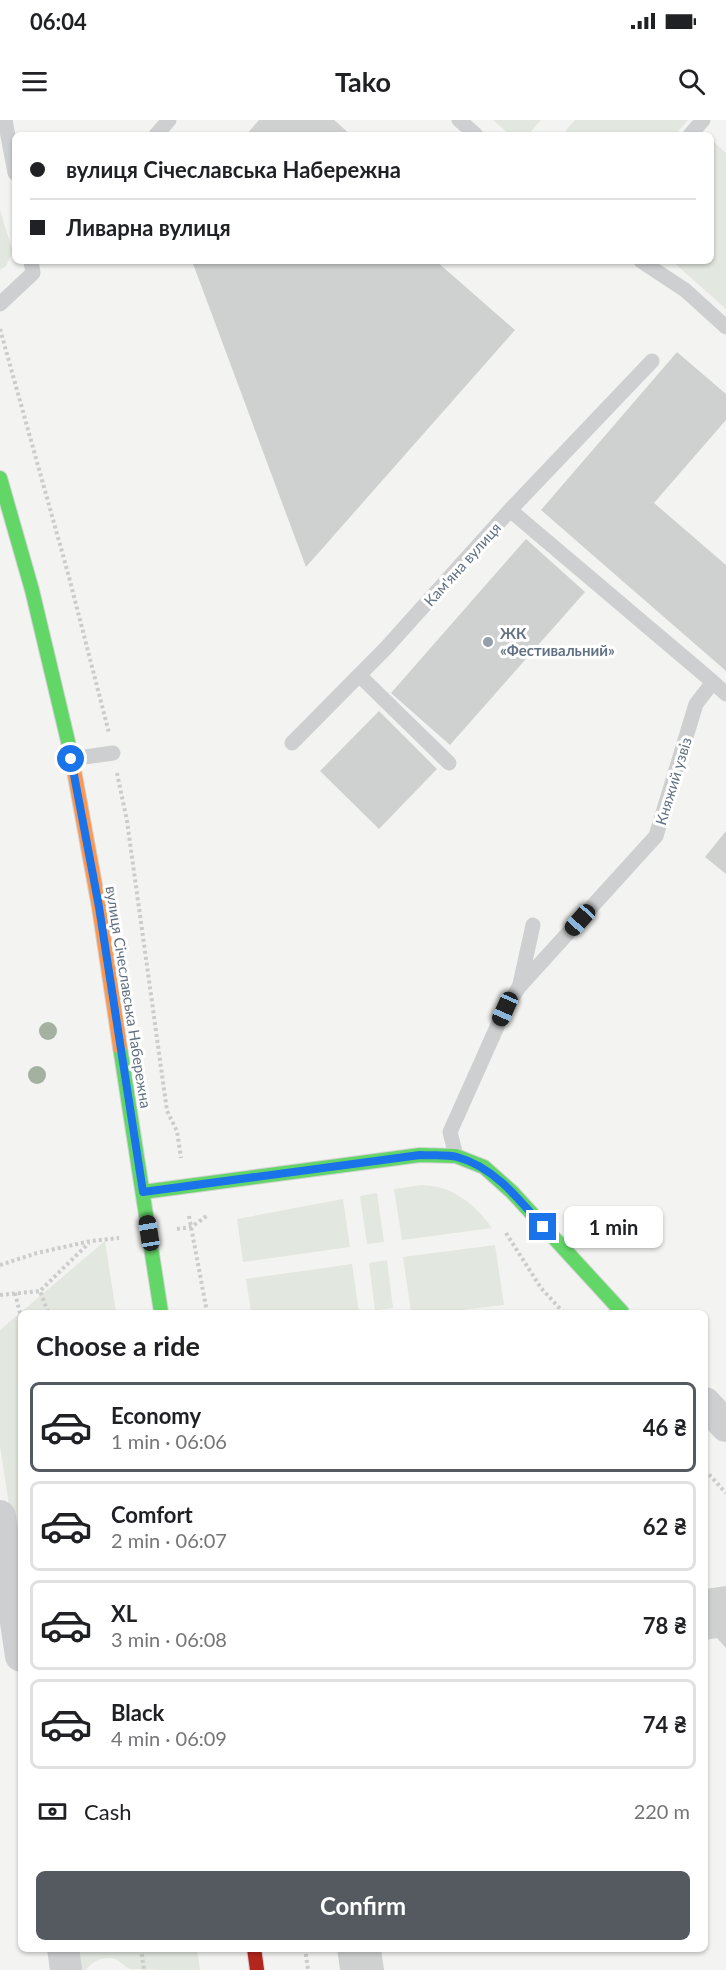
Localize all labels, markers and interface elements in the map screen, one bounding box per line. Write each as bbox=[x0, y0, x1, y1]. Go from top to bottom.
text: 06:04 bbox=[30, 8, 87, 35]
icon: menu bbox=[18, 65, 51, 98]
text: Tako bbox=[335, 65, 391, 98]
icon: search bbox=[675, 65, 708, 98]
text: вулиця Січеславська Набережна bbox=[66, 156, 401, 183]
text: Ливарна вулиця bbox=[66, 214, 231, 241]
street label: Кам'яна вулиця bbox=[420, 519, 504, 609]
place label: ЖК «Фестивальний» bbox=[500, 624, 615, 659]
marker: ЖК «Фестивальний» bbox=[481, 635, 495, 649]
street label: Княжий узвіз bbox=[651, 735, 695, 827]
route start bbox=[57, 745, 84, 772]
street label: вулиця Січеславська Набережна bbox=[103, 885, 155, 1109]
car bbox=[561, 901, 599, 939]
car bbox=[489, 989, 521, 1029]
callout: 1 min bbox=[564, 1206, 663, 1248]
route end bbox=[529, 1213, 556, 1240]
car bbox=[137, 1214, 161, 1252]
text: 1 min bbox=[589, 1215, 638, 1239]
text: Choose a ride bbox=[36, 1329, 200, 1362]
icon: car bbox=[39, 1400, 93, 1454]
text: Economy bbox=[111, 1402, 201, 1429]
text: 46 ₴ bbox=[643, 1414, 687, 1441]
text: 1 min · 06:06 bbox=[111, 1429, 227, 1453]
icon: car bbox=[39, 1499, 93, 1553]
text: Comfort bbox=[111, 1501, 193, 1528]
text: 62 ₴ bbox=[643, 1513, 687, 1540]
text: 2 min · 06:07 bbox=[111, 1528, 227, 1552]
icon: car bbox=[39, 1598, 93, 1652]
text: XL bbox=[111, 1600, 137, 1627]
text: 78 ₴ bbox=[643, 1612, 687, 1639]
text: 3 min · 06:08 bbox=[111, 1627, 227, 1651]
icon: car bbox=[39, 1697, 93, 1751]
text: Black bbox=[111, 1699, 164, 1726]
text: 74 ₴ bbox=[643, 1711, 687, 1738]
text: 4 min · 06:09 bbox=[111, 1726, 227, 1750]
icon: cash bbox=[36, 1795, 69, 1828]
text: Cash bbox=[84, 1798, 131, 1825]
text: 220 m bbox=[634, 1799, 690, 1823]
button: Confirm bbox=[36, 1871, 690, 1940]

